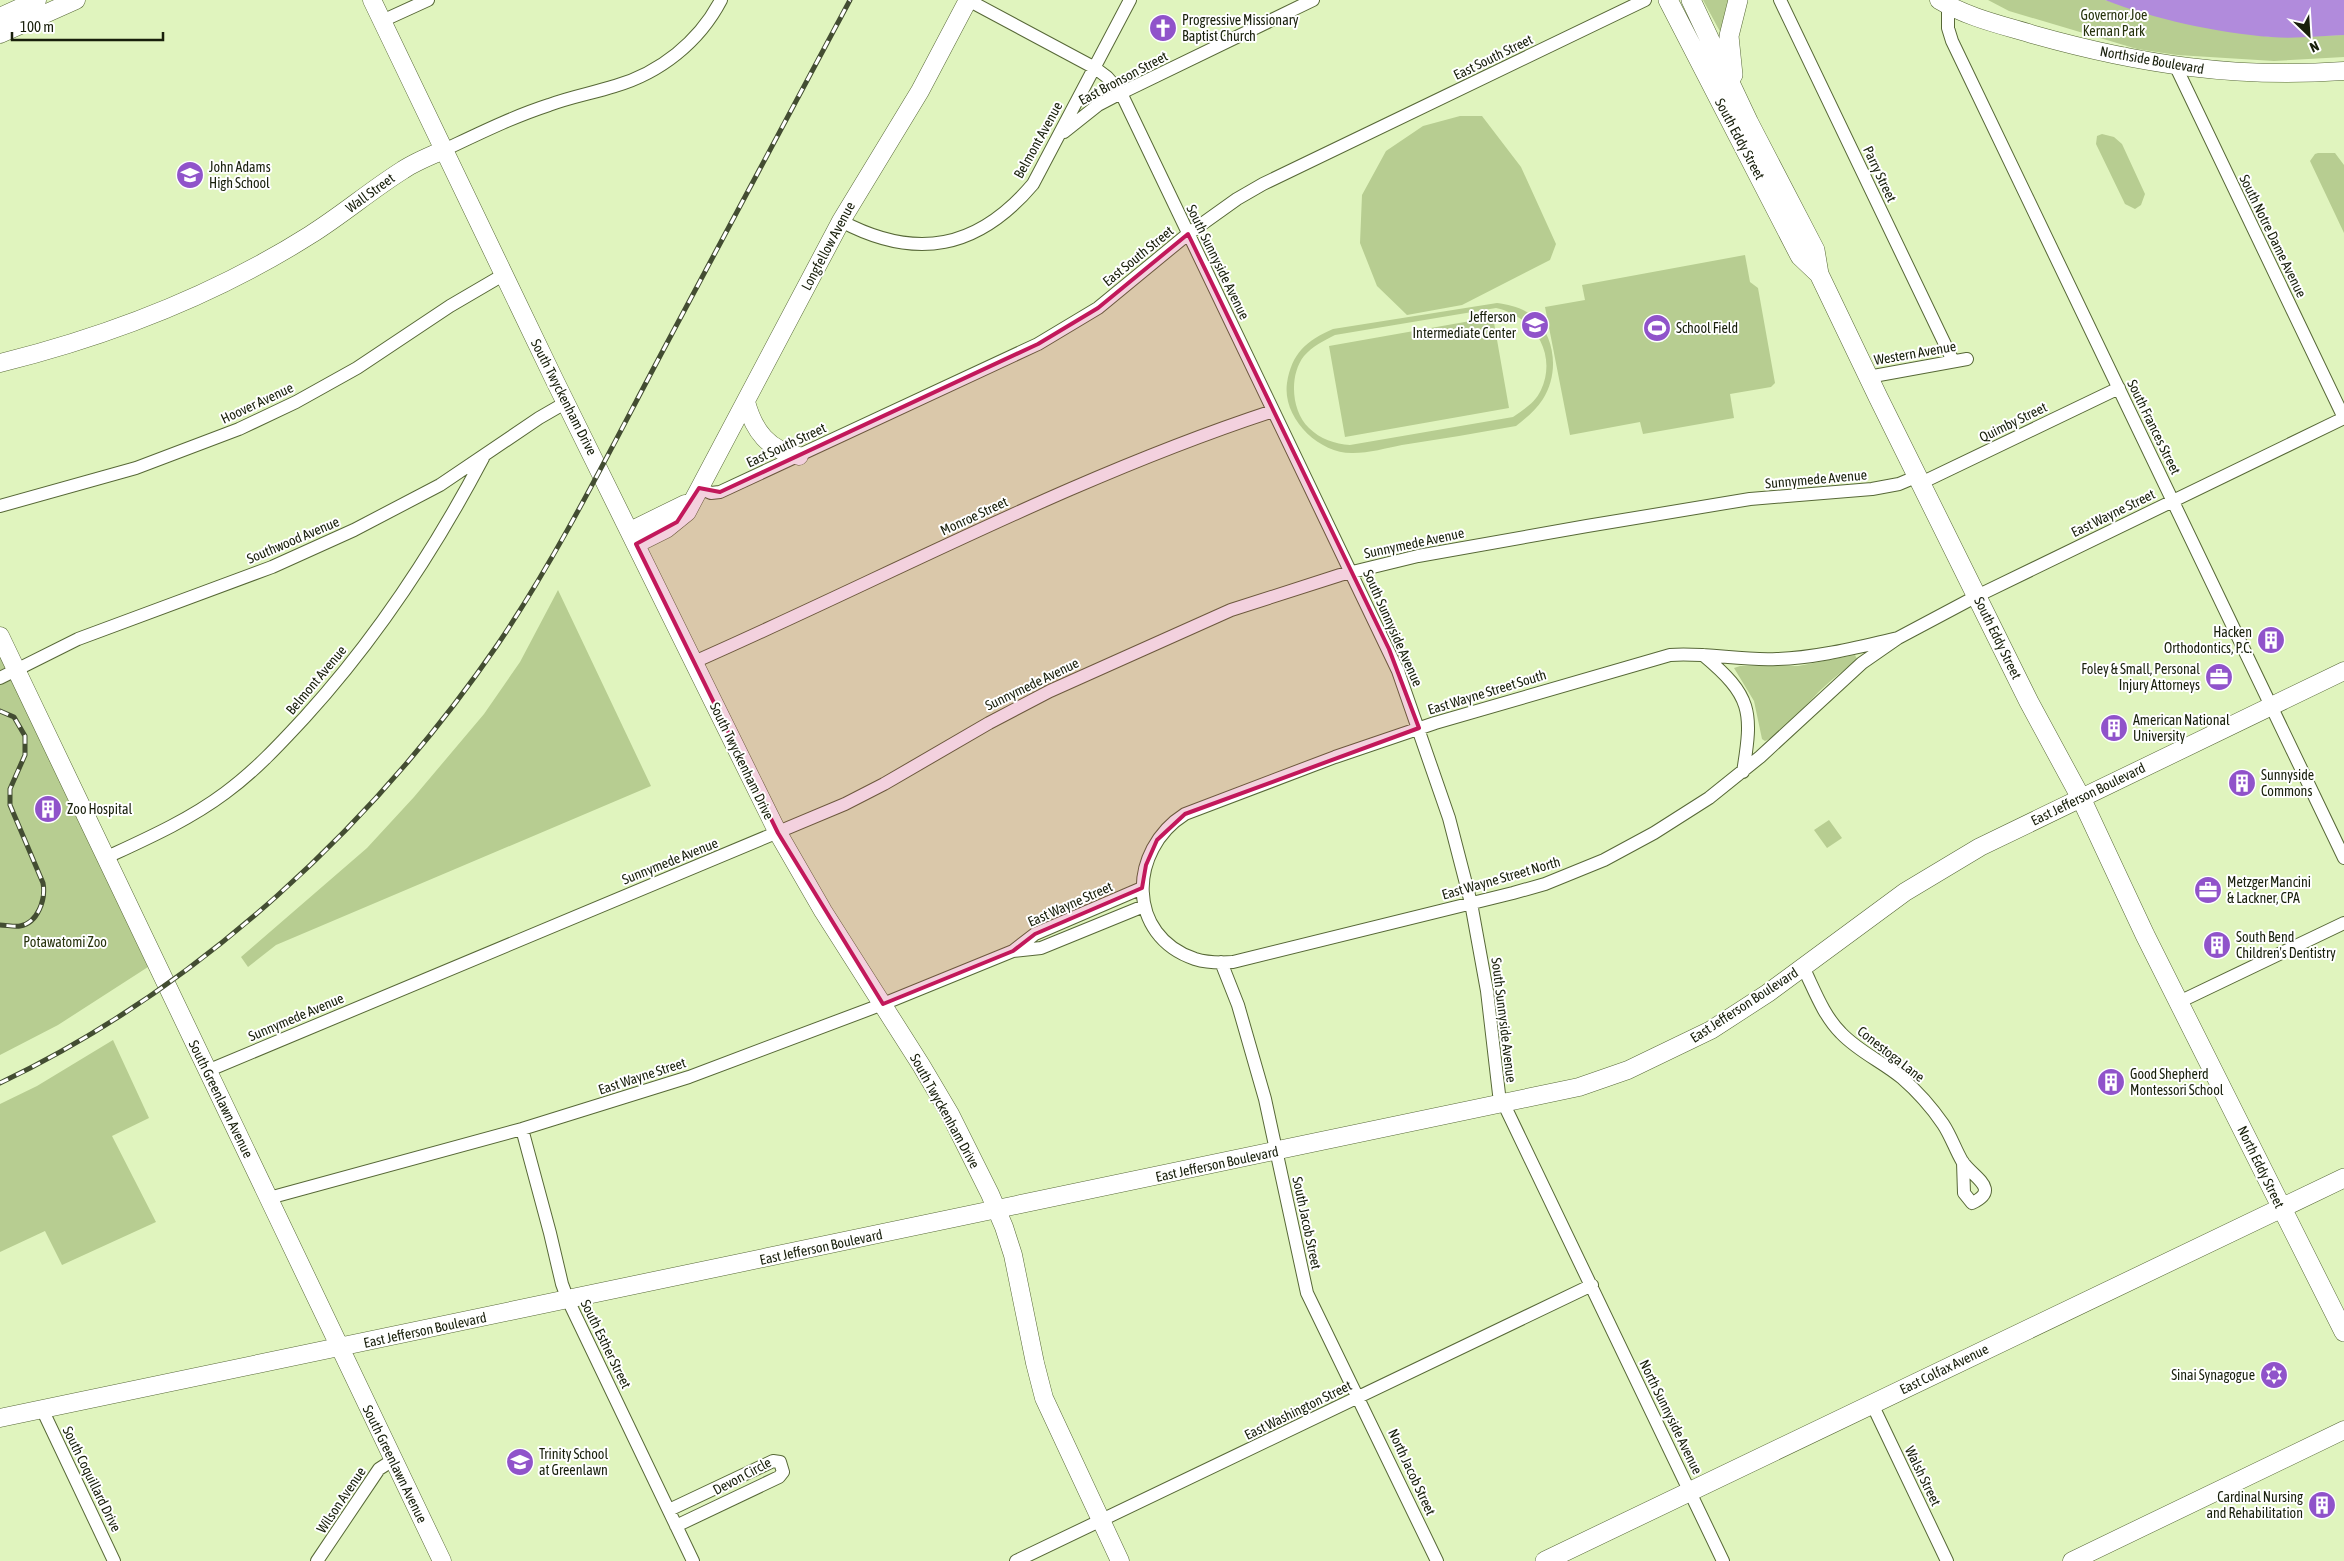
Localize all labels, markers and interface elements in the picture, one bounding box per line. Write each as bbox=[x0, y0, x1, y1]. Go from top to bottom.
park label: Governor Joe Kernan Park bbox=[2081, 7, 2147, 39]
scale bar bbox=[12, 10, 164, 42]
north arrow bbox=[2284, 10, 2334, 60]
place label: Progressive Missionary Baptist Church bbox=[1182, 12, 1299, 44]
church icon: Progressive Missionary Baptist Church bbox=[1148, 13, 1178, 43]
text: 100 m bbox=[20, 18, 54, 35]
street label: East South Street bbox=[1451, 31, 1535, 83]
text: N bbox=[2307, 38, 2322, 56]
street label: Northside Boulevard bbox=[2099, 43, 2205, 77]
street label: East Bronson Street bbox=[1076, 48, 1170, 108]
street label: South Eddy Street bbox=[1712, 96, 1768, 182]
street label: Belmont Avenue bbox=[1010, 99, 1066, 181]
street label: Parry Street bbox=[1860, 144, 1900, 204]
place label: John Adams High School bbox=[209, 159, 271, 191]
school or university icon: John Adams High School bbox=[175, 160, 205, 190]
street label: Wall Street bbox=[343, 170, 397, 216]
street label: South Notre Dame Avenue bbox=[2236, 172, 2310, 300]
street label: Longfellow Avenue bbox=[798, 199, 858, 293]
street label: South Sunnyside Avenue bbox=[1183, 202, 1253, 322]
street label: East South Street bbox=[1100, 223, 1176, 289]
place label: Jefferson Intermediate Center bbox=[1413, 309, 1517, 341]
school or university icon: Jefferson Intermediate Center bbox=[1520, 310, 1550, 340]
sports icon: School Field bbox=[1642, 313, 1672, 343]
place label: School Field bbox=[1676, 320, 1738, 336]
street label: South Twyckenham Drive bbox=[528, 336, 600, 458]
street label: Western Avenue bbox=[1873, 338, 1957, 368]
street label: South Frances Street bbox=[2124, 377, 2184, 477]
street label: Hoover Avenue bbox=[218, 379, 296, 427]
street label: Quimby Street bbox=[1977, 399, 2049, 445]
street label: East South Street bbox=[744, 420, 828, 470]
street label: Sunnymede Avenue bbox=[1764, 467, 1868, 491]
street label: East Wayne Street bbox=[2069, 486, 2157, 540]
street label: Monroe Street bbox=[938, 493, 1010, 539]
street label: Southwood Avenue bbox=[244, 513, 342, 567]
street label: Sunnymede Avenue bbox=[1362, 525, 1466, 561]
street label: South Sunnyside Avenue bbox=[1360, 567, 1426, 689]
street label: South Eddy Street bbox=[1971, 594, 2025, 682]
place label: Hacken Orthodontics, P.C. bbox=[2164, 624, 2252, 656]
building icon: Hacken Orthodontics, P.C. bbox=[2256, 625, 2286, 655]
street label: Belmont Avenue bbox=[283, 642, 349, 718]
street label: Sunnymede Avenue bbox=[983, 654, 1081, 714]
place label: Foley & Small, Personal Injury Attorneys bbox=[2081, 661, 2200, 693]
office icon: Foley & Small, Personal Injury Attorneys bbox=[2204, 662, 2234, 692]
street label: East Wayne Street South bbox=[1426, 666, 1548, 718]
street label: South Twyckenham Drive bbox=[707, 700, 777, 822]
place label: American National University bbox=[2133, 712, 2230, 744]
building icon: American National University bbox=[2099, 713, 2129, 743]
street label: East Jefferson Boulevard bbox=[2028, 759, 2148, 829]
place label: Sunnyside Commons bbox=[2261, 767, 2314, 799]
building icon: Sunnyside Commons bbox=[2227, 768, 2257, 798]
building icon: Zoo Hospital bbox=[33, 794, 63, 824]
place label: Zoo Hospital bbox=[67, 801, 132, 817]
street label: Sunnymede Avenue bbox=[620, 834, 720, 888]
street label: East Wayne Street North bbox=[1440, 853, 1562, 903]
place label: Metzger Mancini & Lackner, CPA bbox=[2227, 874, 2311, 906]
office icon: Metzger Mancini & Lackner, CPA bbox=[2193, 875, 2223, 905]
street label: East Wayne Street bbox=[1025, 878, 1115, 930]
place label: South Bend Children's Dentistry bbox=[2236, 929, 2336, 961]
building icon: South Bend Children's Dentistry bbox=[2202, 930, 2232, 960]
park label: Potawatomi Zoo bbox=[23, 934, 107, 950]
street label: South Sunnyside Avenue bbox=[1488, 957, 1520, 1083]
street label: East Jefferson Boulevard bbox=[1687, 964, 1801, 1046]
street label: Sunnymede Avenue bbox=[246, 990, 346, 1044]
street label: Conestoga Lane bbox=[1854, 1023, 1928, 1085]
street label: South Greenlawn Avenue bbox=[186, 1038, 256, 1160]
street label: South Twyckenham Drive bbox=[907, 1051, 983, 1171]
street label: East Wayne Street bbox=[596, 1054, 688, 1098]
place label: Good Shepherd Montessori School bbox=[2130, 1066, 2224, 1098]
building icon: Good Shepherd Montessori School bbox=[2096, 1067, 2126, 1097]
street label: North Eddy Street bbox=[2234, 1123, 2288, 1211]
street label: East Jefferson Boulevard bbox=[1154, 1143, 1280, 1185]
street label: South Jacob Street bbox=[1289, 1175, 1325, 1271]
street label: East Jefferson Boulevard bbox=[758, 1226, 884, 1268]
street label: South Esther Street bbox=[578, 1297, 634, 1391]
street label: East Jefferson Boulevard bbox=[362, 1309, 488, 1351]
street label: East Colfax Avenue bbox=[1897, 1341, 1991, 1397]
street label: North Sunnyside Avenue bbox=[1636, 1357, 1706, 1477]
synagogue icon: Sinai Synagogue bbox=[2259, 1360, 2289, 1390]
place label: Sinai Synagogue bbox=[2171, 1367, 2255, 1383]
street label: East Washington Street bbox=[1242, 1377, 1354, 1443]
street label: South Greenlawn Avenue bbox=[360, 1403, 430, 1525]
street label: South Coquillard Drive bbox=[60, 1424, 124, 1534]
street label: North Jacob Street bbox=[1385, 1426, 1439, 1518]
street label: Walsh Street bbox=[1902, 1444, 1944, 1508]
place label: Trinity School at Greenlawn bbox=[539, 1446, 608, 1478]
school or university icon: Trinity School at Greenlawn bbox=[505, 1447, 535, 1477]
street label: Devon Circle bbox=[710, 1454, 774, 1498]
street label: Wilson Avenue bbox=[313, 1464, 369, 1536]
place label: Cardinal Nursing and Rehabilitation bbox=[2207, 1489, 2303, 1521]
building icon: Cardinal Nursing and Rehabilitation bbox=[2307, 1490, 2337, 1520]

